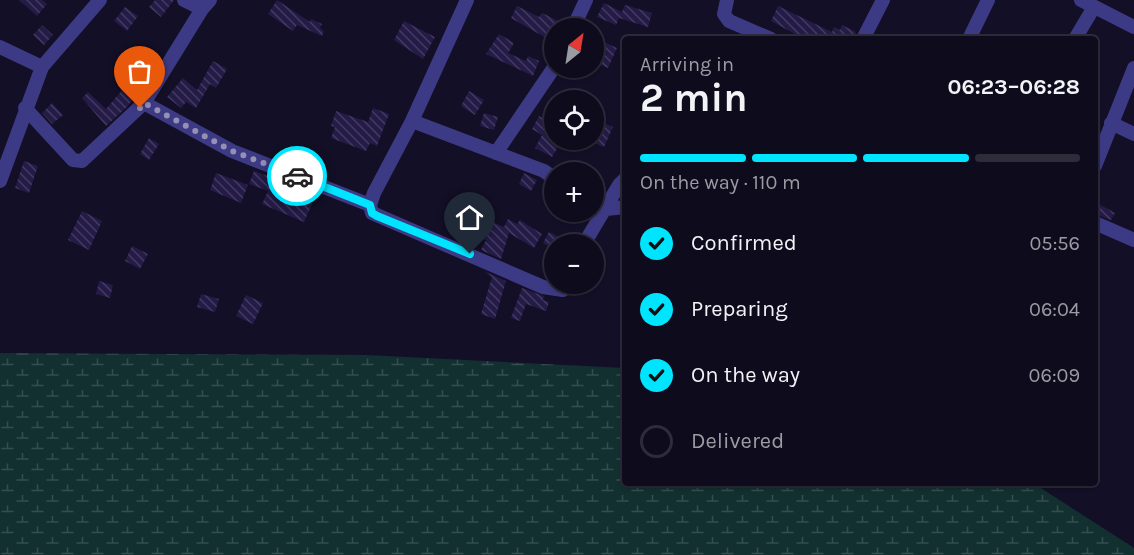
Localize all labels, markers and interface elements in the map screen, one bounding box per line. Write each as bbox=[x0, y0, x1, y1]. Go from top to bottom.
north arrow bbox=[544, 18, 604, 78]
map controls bbox=[544, 18, 604, 294]
pin bbox=[114, 46, 165, 108]
text: Arriving in bbox=[640, 53, 734, 76]
icon: bag bbox=[123, 55, 156, 88]
text: 06:23–06:28 bbox=[948, 74, 1080, 100]
text: 2 min bbox=[640, 75, 748, 121]
button: locate bbox=[544, 90, 604, 150]
courier bbox=[267, 146, 327, 206]
icon: car bbox=[281, 160, 314, 193]
button: + bbox=[544, 162, 604, 222]
text: On the way · 110 m bbox=[640, 171, 801, 194]
pin bbox=[444, 192, 495, 254]
icon: home bbox=[453, 201, 486, 234]
icon: check bbox=[640, 227, 673, 260]
text: Confirmed bbox=[691, 230, 797, 256]
text: 05:56 bbox=[1029, 232, 1080, 255]
button: − bbox=[544, 234, 604, 294]
icon: check bbox=[640, 293, 673, 326]
text: Preparing bbox=[691, 296, 788, 322]
text: 06:04 bbox=[1029, 298, 1080, 321]
icon: check bbox=[640, 359, 673, 392]
text: On the way bbox=[691, 362, 800, 388]
text: 06:09 bbox=[1029, 364, 1080, 387]
text: Delivered bbox=[691, 428, 784, 454]

